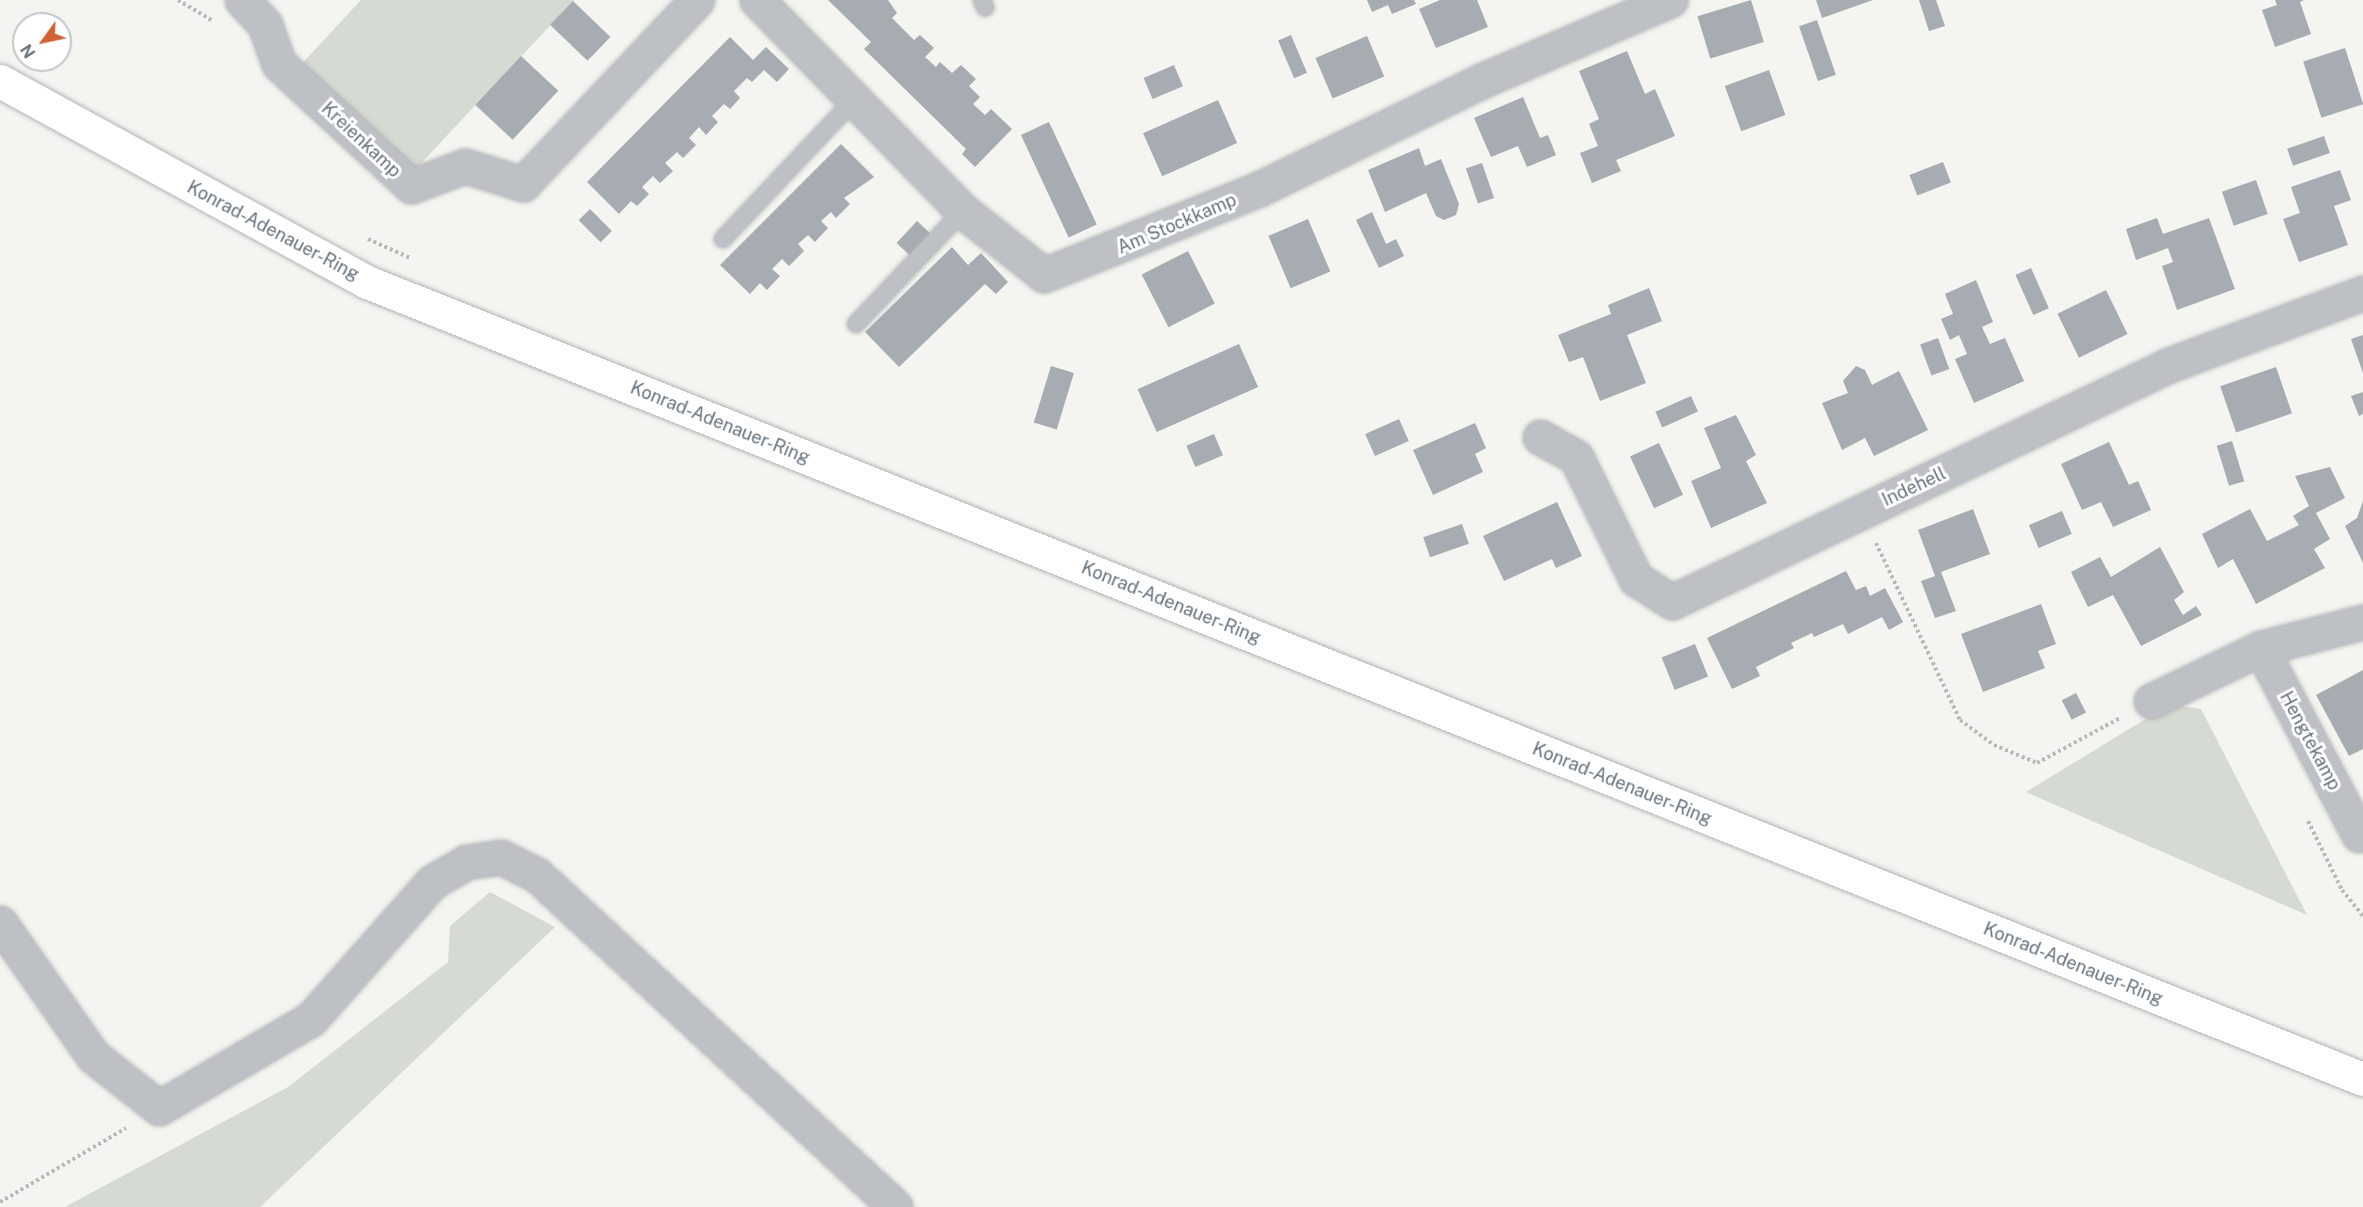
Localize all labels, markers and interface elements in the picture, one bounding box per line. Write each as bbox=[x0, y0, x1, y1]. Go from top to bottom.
north arrow bbox=[12, 12, 72, 72]
text: N bbox=[17, 41, 40, 61]
street label: Kreienkamp bbox=[317, 98, 405, 182]
street label: Konrad-Adenauer-Ring bbox=[183, 176, 363, 286]
street label: Am Stockkamp bbox=[1114, 189, 1240, 259]
street label: Konrad-Adenauer-Ring bbox=[627, 377, 813, 469]
street label: Indehell bbox=[1879, 463, 1949, 511]
street label: Konrad-Adenauer-Ring bbox=[1078, 557, 1264, 649]
street label: Hengtekamp bbox=[2275, 688, 2345, 794]
street label: Konrad-Adenauer-Ring bbox=[1529, 738, 1715, 830]
street label: Konrad-Adenauer-Ring bbox=[1980, 918, 2166, 1010]

